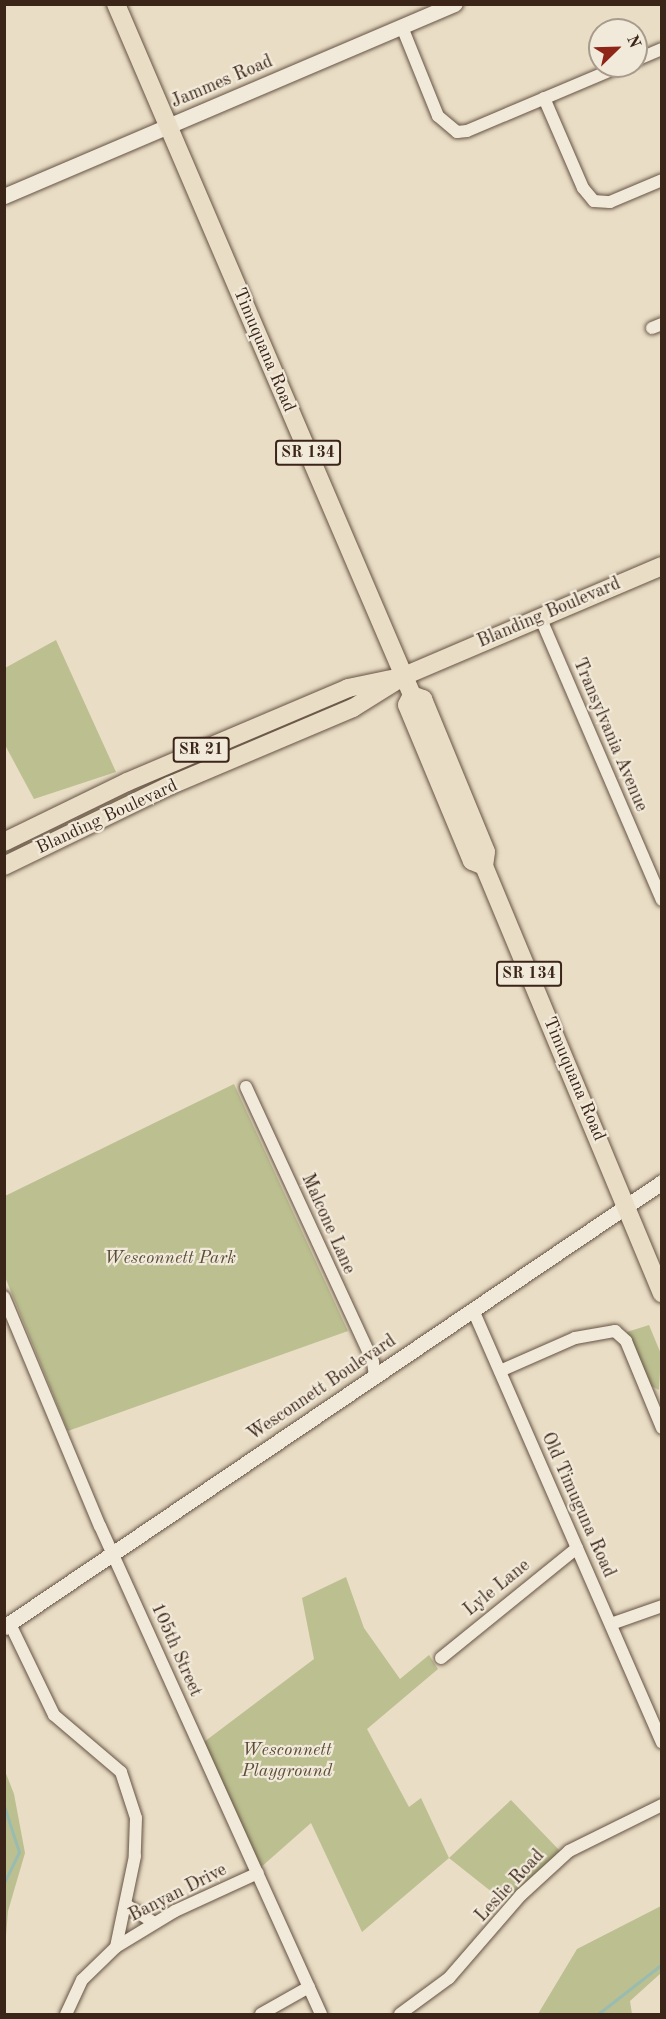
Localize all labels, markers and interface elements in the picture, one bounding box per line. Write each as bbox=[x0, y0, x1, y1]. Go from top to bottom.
north arrow bbox=[588, 18, 648, 78]
text: N bbox=[623, 33, 642, 50]
street label: Jammes Road bbox=[168, 51, 276, 113]
street label: Timuquana Road bbox=[228, 285, 300, 415]
road number: SR 134 bbox=[275, 440, 341, 466]
street label: Blanding Boulevard bbox=[474, 573, 624, 653]
street label: Transylvania Avenue bbox=[568, 655, 652, 815]
road number: SR 21 bbox=[172, 737, 230, 763]
street label: Blanding Boulevard bbox=[33, 775, 181, 859]
road number: SR 134 bbox=[496, 961, 562, 987]
street label: Timuquana Road bbox=[538, 1014, 610, 1144]
street label: Malcone Lane bbox=[296, 1170, 360, 1278]
park label: Wesconnett Park bbox=[104, 1247, 236, 1269]
street label: Wesconnett Boulevard bbox=[244, 1330, 400, 1446]
street label: Old Timuguna Road bbox=[536, 1429, 620, 1581]
street label: Lyle Lane bbox=[460, 1555, 534, 1621]
street label: 105th Street bbox=[146, 1600, 206, 1700]
park label: Wesconnett Playground bbox=[242, 1740, 332, 1782]
street label: Leslie Road bbox=[471, 1845, 549, 1927]
street label: Banyan Drive bbox=[125, 1859, 231, 1927]

